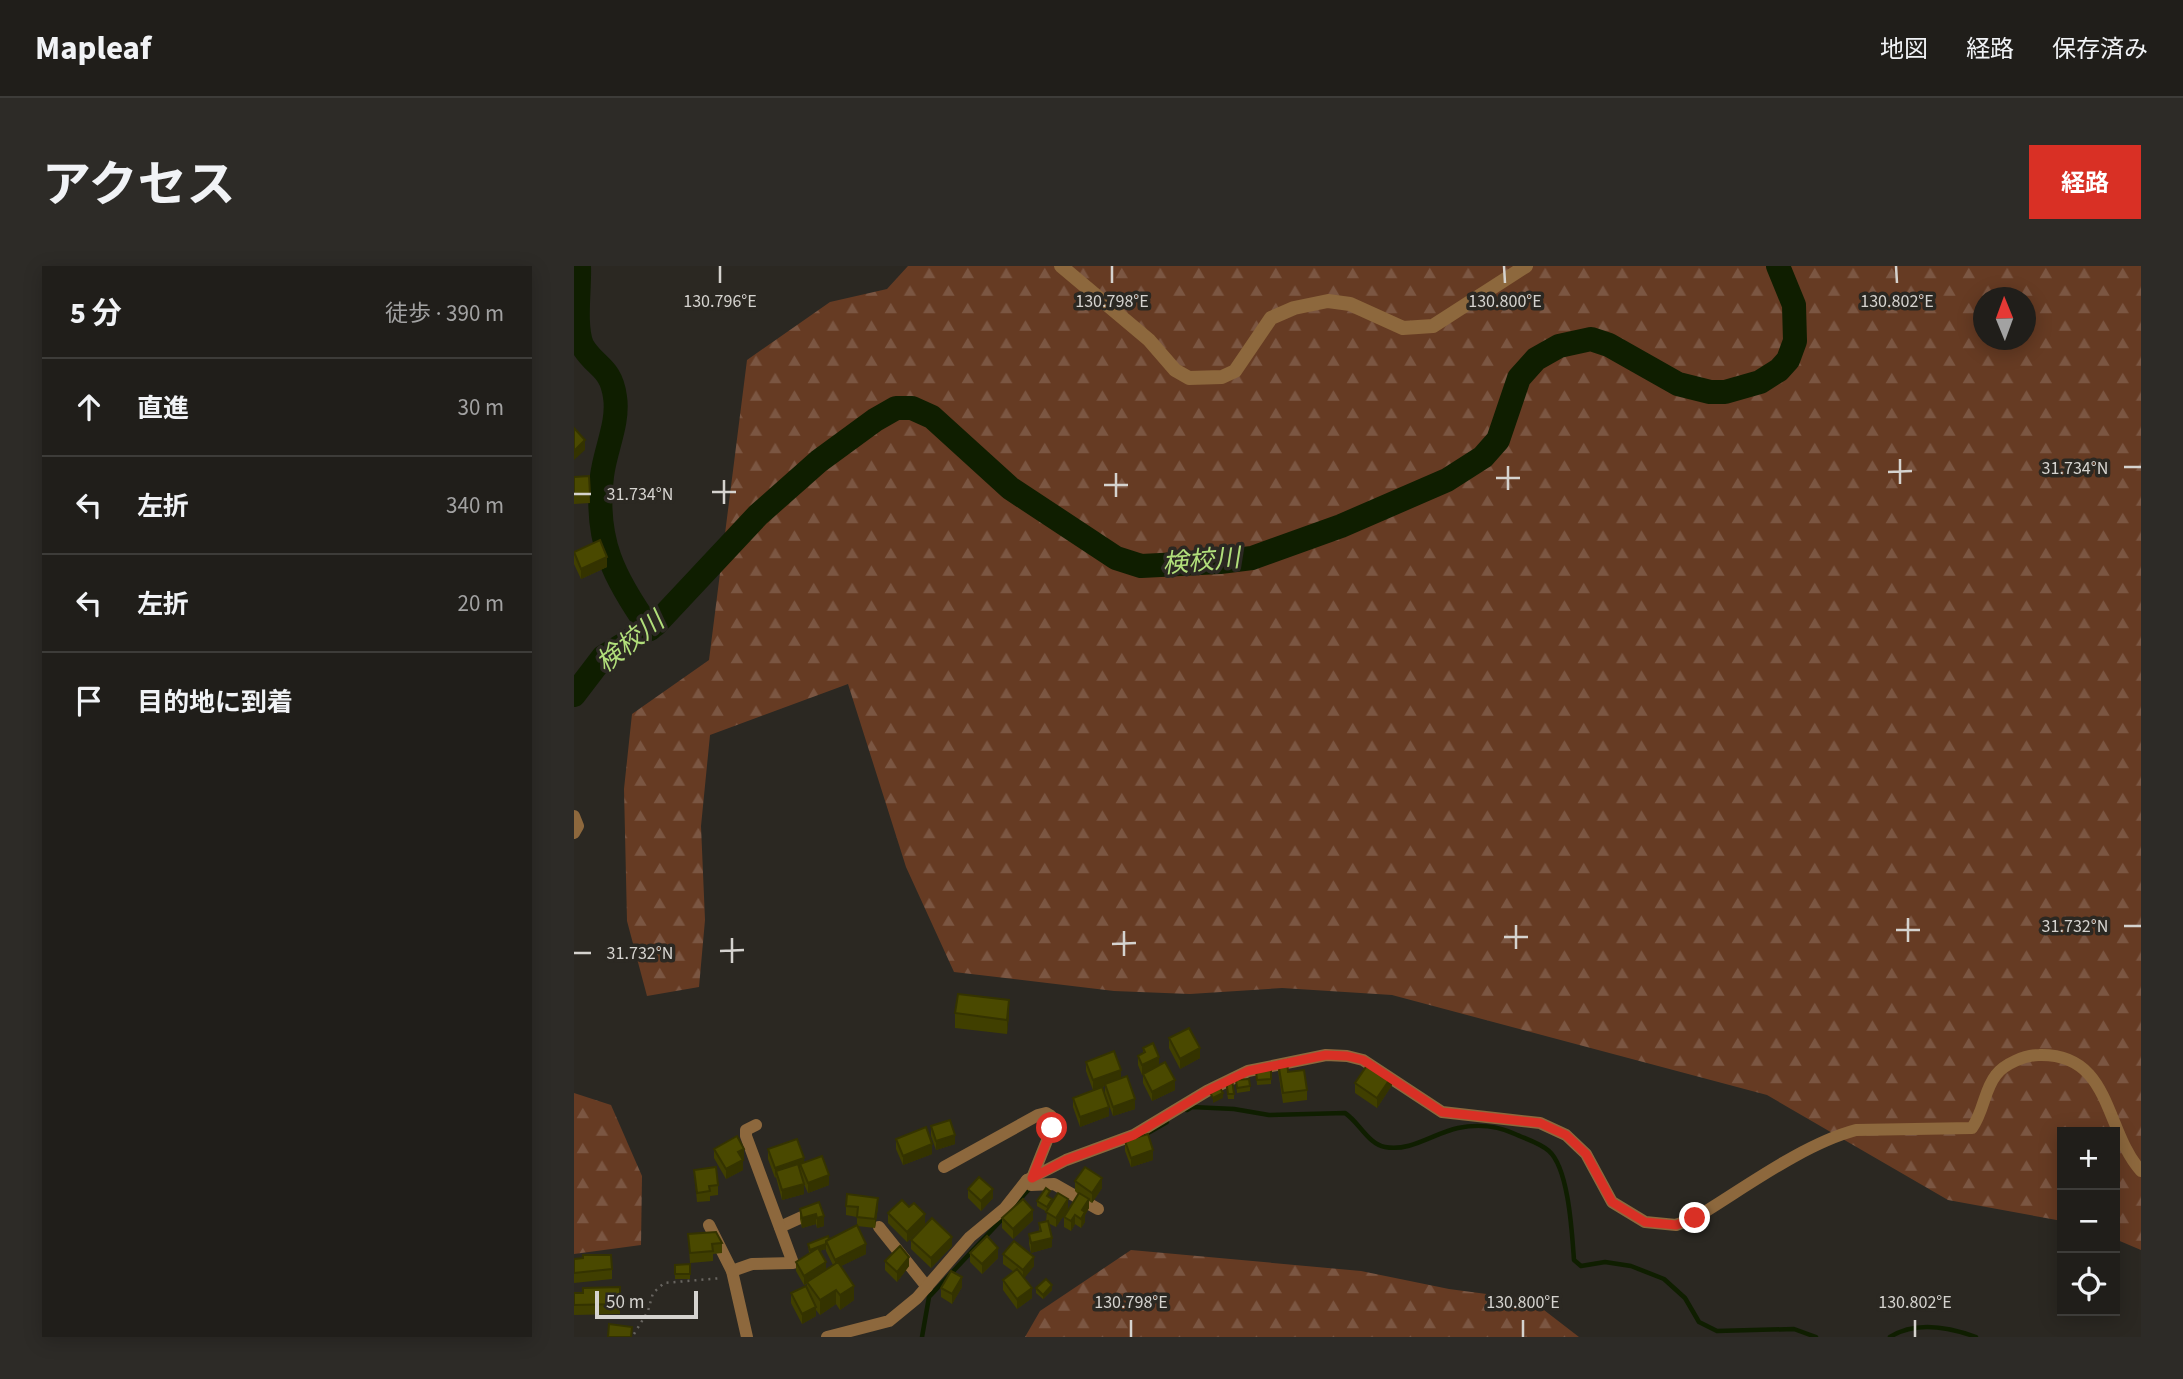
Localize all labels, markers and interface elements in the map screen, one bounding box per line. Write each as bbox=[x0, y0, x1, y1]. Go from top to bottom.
text: Mapleaf bbox=[35, 25, 151, 72]
text: 地図 bbox=[1880, 32, 1928, 67]
text: 経路 bbox=[1966, 32, 2014, 67]
text: 保存済み bbox=[2052, 32, 2148, 67]
button: 経路 bbox=[2029, 145, 2141, 219]
text: アクセス bbox=[42, 151, 236, 221]
north arrow bbox=[1973, 287, 2036, 350]
text: 130.796°E bbox=[683, 289, 757, 314]
text: 130.798°E bbox=[1075, 289, 1149, 314]
text: 130.800°E bbox=[1468, 289, 1542, 314]
text: 130.802°E bbox=[1860, 289, 1934, 314]
text: 5 分 bbox=[70, 292, 122, 335]
text: 徒歩 · 390 m bbox=[385, 297, 504, 330]
icon: ahead bbox=[70, 388, 108, 426]
text: 直進 bbox=[137, 390, 189, 427]
text: 30 m bbox=[457, 391, 504, 424]
text: 31.734°N bbox=[2042, 456, 2108, 481]
text: 31.734°N bbox=[607, 482, 673, 507]
icon: left bbox=[70, 486, 108, 524]
text: 左折 bbox=[137, 488, 189, 525]
text: 340 m bbox=[446, 489, 504, 522]
water label: 検校川 bbox=[1161, 539, 1244, 583]
icon: left bbox=[70, 584, 108, 622]
text: 左折 bbox=[137, 586, 189, 623]
text: 20 m bbox=[457, 587, 504, 620]
water label: 検校川 bbox=[588, 601, 674, 681]
icon: arrive bbox=[70, 682, 108, 720]
text: 目的地に到着 bbox=[137, 684, 293, 721]
text: 31.732°N bbox=[2042, 914, 2108, 939]
text: 31.732°N bbox=[607, 941, 673, 966]
route start bbox=[1036, 1112, 1067, 1143]
map controls bbox=[2057, 1127, 2120, 1316]
button: + bbox=[2057, 1127, 2120, 1190]
button: − bbox=[2057, 1190, 2120, 1253]
route end bbox=[1679, 1202, 1710, 1233]
button: locate bbox=[2057, 1253, 2120, 1316]
scale bar bbox=[595, 1288, 698, 1320]
text: 50 m bbox=[606, 1289, 644, 1316]
text: 130.798°E bbox=[1094, 1290, 1168, 1315]
text: 130.800°E bbox=[1486, 1290, 1560, 1315]
text: 130.802°E bbox=[1878, 1290, 1952, 1315]

